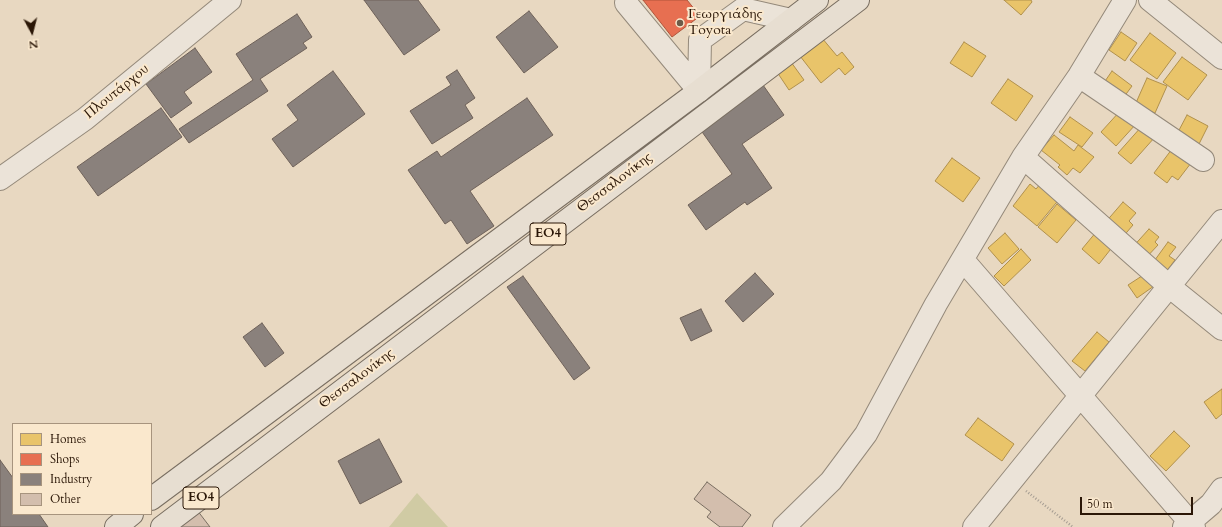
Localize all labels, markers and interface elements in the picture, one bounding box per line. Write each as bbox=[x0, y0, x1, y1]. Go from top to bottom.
place label: Γεωργιάδης Toyota bbox=[688, 7, 762, 40]
north arrow bbox=[12, 12, 52, 52]
marker: Γεωργιάδης Toyota bbox=[675, 18, 685, 28]
text: N bbox=[28, 36, 39, 52]
street label: Πλουτάρχου bbox=[81, 61, 153, 123]
street label: Θεσσαλονίκης bbox=[574, 149, 656, 217]
road number: ΕΟ4 bbox=[530, 223, 566, 245]
street label: Θεσσαλονίκης bbox=[316, 345, 398, 413]
legend bbox=[12, 423, 152, 515]
text: Homes bbox=[50, 431, 86, 447]
text: Shops bbox=[50, 451, 79, 467]
text: Industry bbox=[50, 471, 92, 487]
road number: ΕΟ4 bbox=[183, 487, 219, 509]
scale bar bbox=[1082, 489, 1195, 515]
text: Other bbox=[50, 491, 81, 507]
text: 50 m bbox=[1087, 496, 1113, 512]

